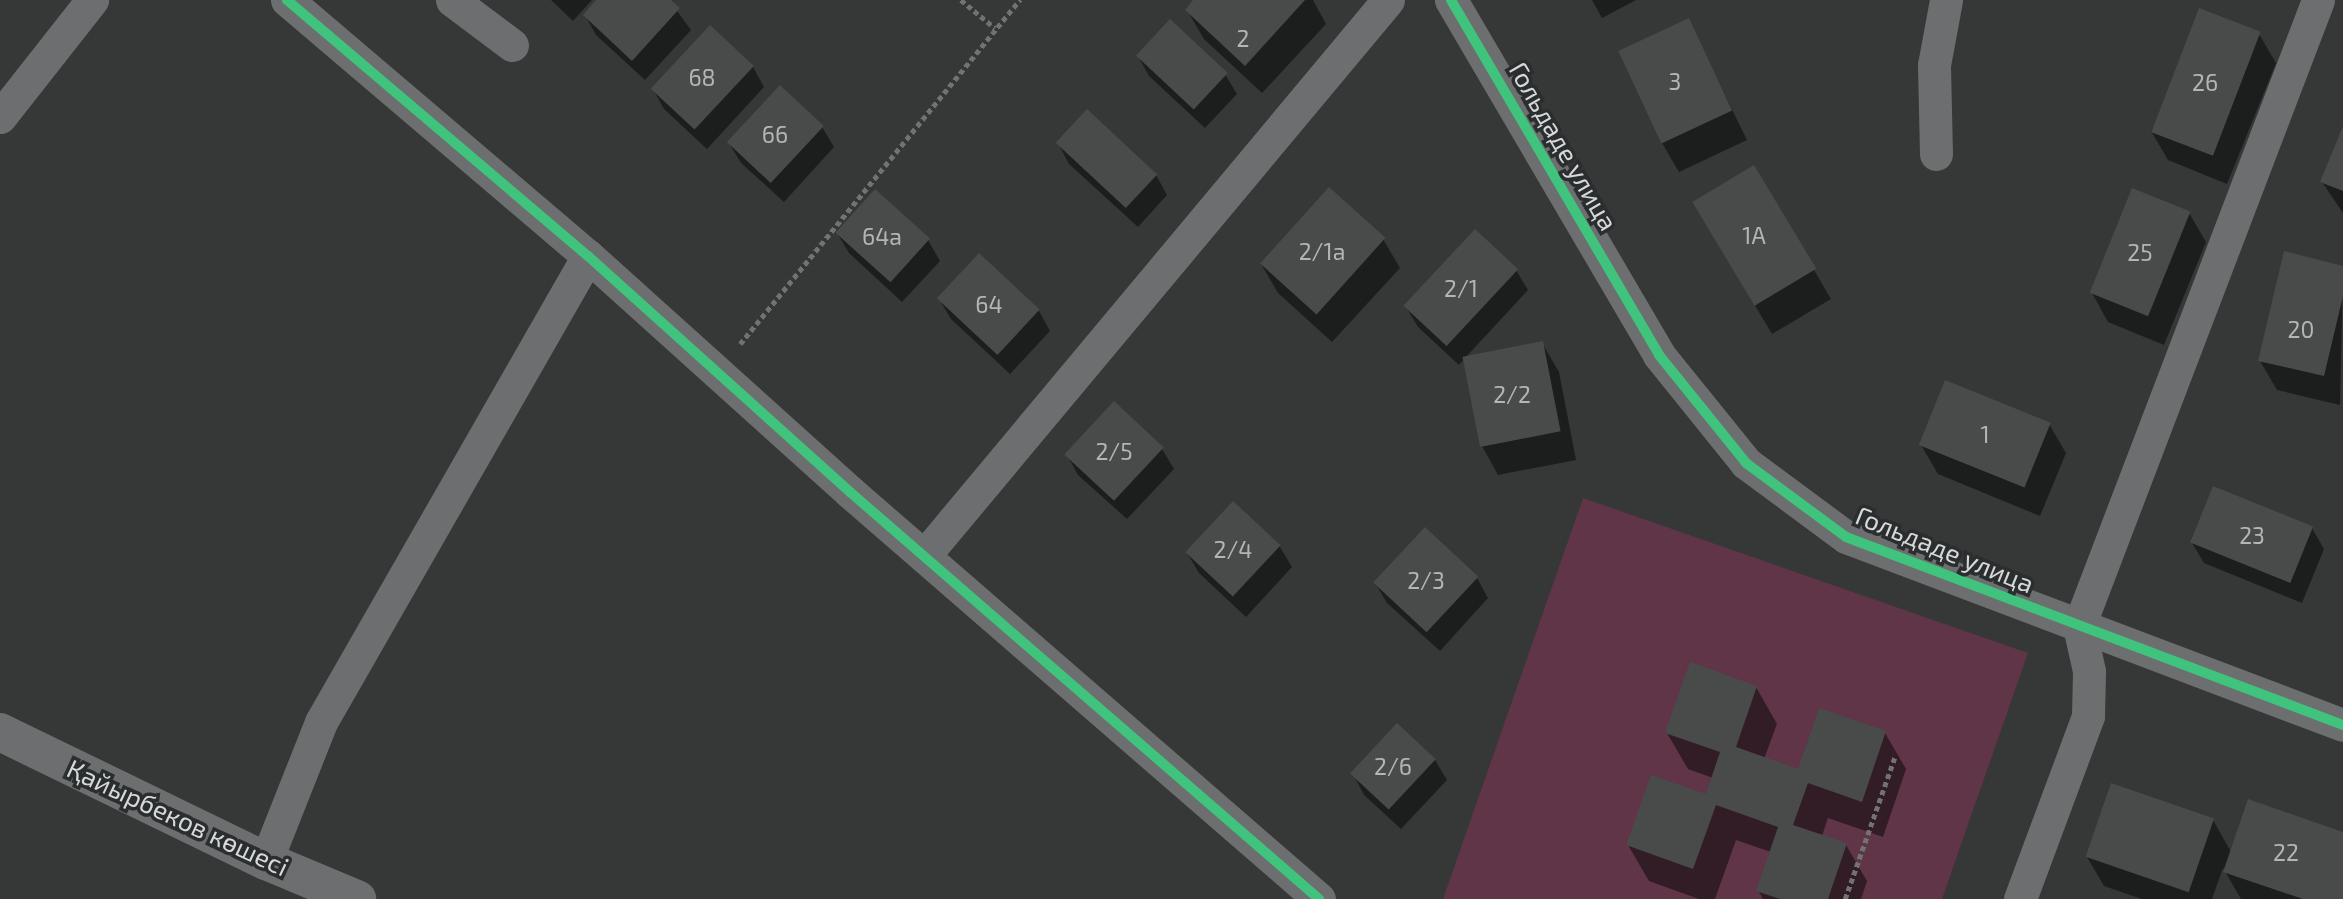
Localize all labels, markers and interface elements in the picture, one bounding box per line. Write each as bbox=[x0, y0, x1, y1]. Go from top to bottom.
house number: 2 bbox=[1237, 24, 1249, 52]
street label: Гольдаде улица bbox=[1503, 56, 1625, 236]
house number: 68 bbox=[688, 63, 716, 91]
house number: 3 bbox=[1669, 67, 1681, 95]
house number: 26 bbox=[2192, 68, 2218, 96]
house number: 66 bbox=[762, 120, 788, 148]
house number: 1А bbox=[1742, 221, 1766, 249]
house number: 64а bbox=[862, 222, 902, 250]
house number: 2/1а bbox=[1299, 237, 1345, 265]
house number: 25 bbox=[2127, 238, 2153, 266]
house number: 2/1 bbox=[1444, 274, 1478, 302]
house number: 64 bbox=[975, 290, 1003, 318]
house number: 20 bbox=[2288, 315, 2314, 343]
house number: 2/2 bbox=[1493, 380, 1531, 408]
house number: 1 bbox=[1980, 420, 1990, 448]
house number: 2/5 bbox=[1095, 437, 1133, 465]
street label: Гольдаде улица bbox=[1851, 499, 2039, 599]
house number: 23 bbox=[2239, 521, 2265, 549]
house number: 2/4 bbox=[1214, 535, 1252, 563]
house number: 2/3 bbox=[1407, 566, 1445, 594]
street label: Қайырбеков көшесі bbox=[62, 752, 294, 882]
house number: 2/6 bbox=[1374, 752, 1412, 780]
house number: 22 bbox=[2273, 838, 2299, 866]

